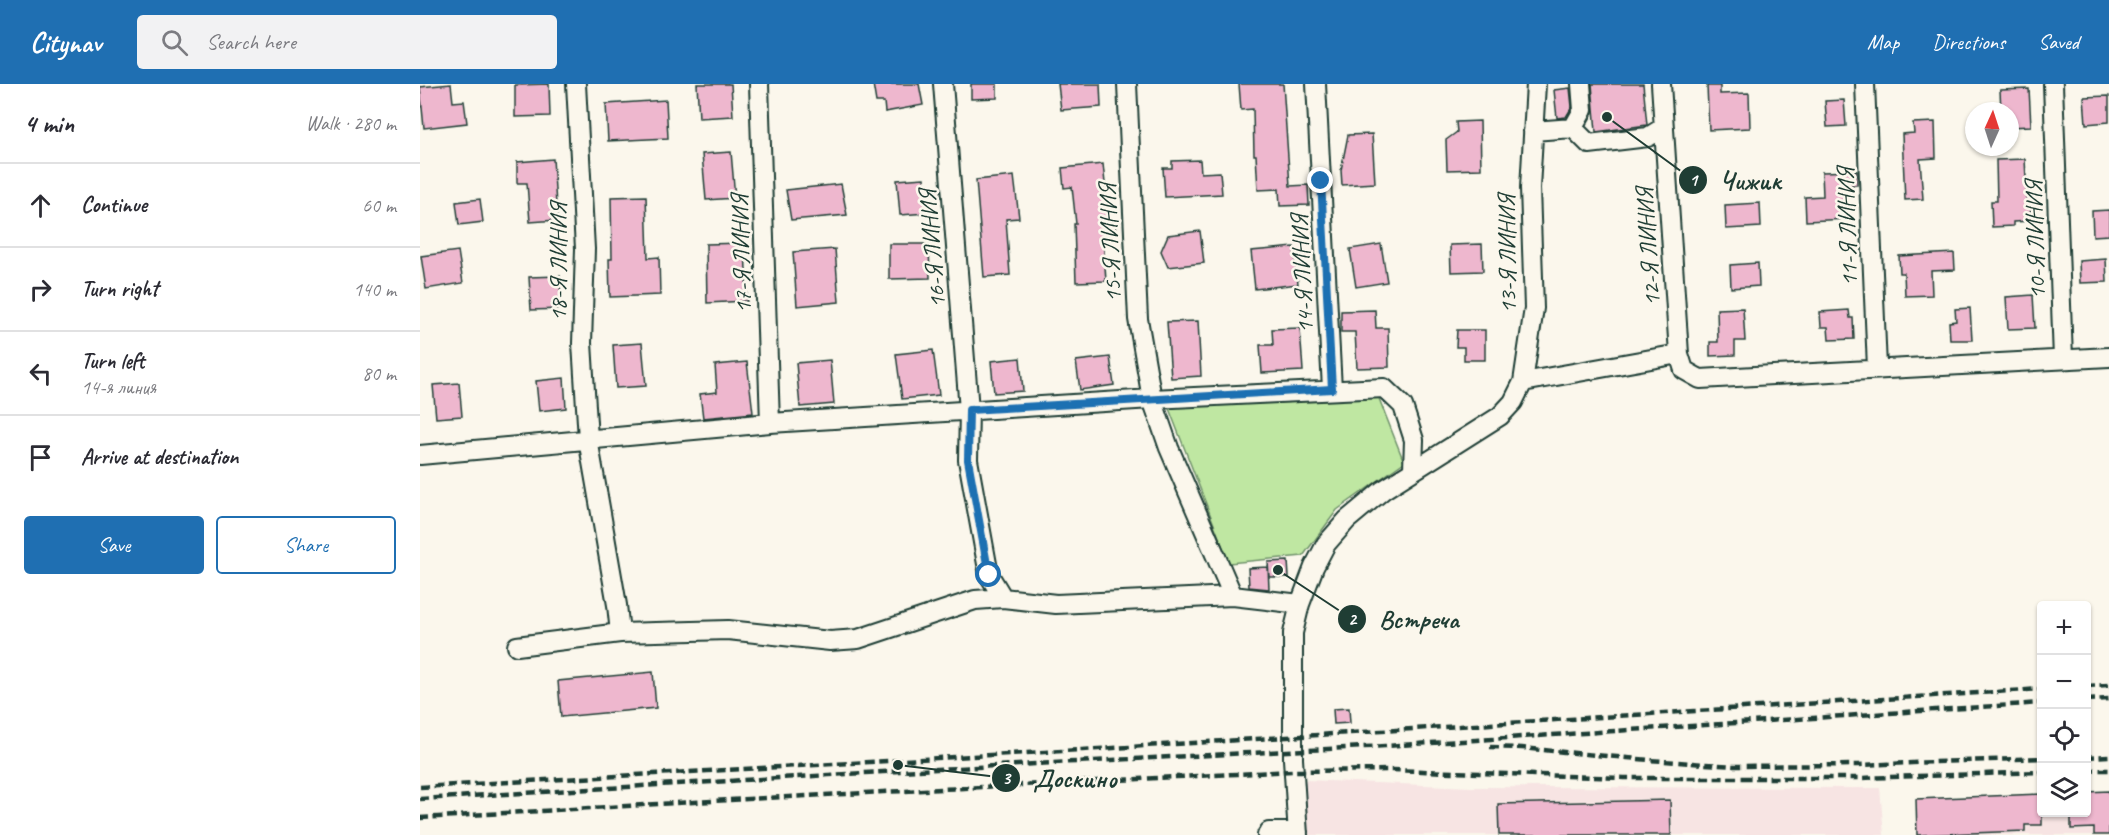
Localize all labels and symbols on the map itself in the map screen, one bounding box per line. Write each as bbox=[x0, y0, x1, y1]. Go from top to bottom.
north arrow bbox=[1965, 102, 2019, 156]
callout: Чижик bbox=[1678, 158, 1793, 202]
street label: 11-Я ЛИНИЯ bbox=[1830, 163, 1864, 287]
text: Чижик bbox=[1719, 164, 1782, 197]
route end bbox=[1307, 167, 1333, 193]
text: 1 bbox=[1689, 169, 1699, 191]
street label: 10-Я ЛИНИЯ bbox=[2018, 176, 2052, 300]
street label: 15-Я ЛИНИЯ bbox=[1092, 179, 1128, 303]
street label: 12-Я ЛИНИЯ bbox=[1629, 183, 1667, 307]
street label: 16-Я ЛИНИЯ bbox=[912, 185, 952, 309]
street label: 17-Я ЛИНИЯ bbox=[724, 190, 758, 314]
street label: 13-Я ЛИНИЯ bbox=[1491, 191, 1523, 314]
street label: 18-Я ЛИНИЯ bbox=[543, 199, 573, 321]
street label: 14-Я ЛИНИЯ bbox=[1284, 210, 1320, 334]
route start bbox=[975, 561, 1001, 587]
callout: Встреча bbox=[1337, 597, 1471, 641]
text: Встреча bbox=[1379, 603, 1461, 636]
text: 2 bbox=[1348, 608, 1358, 630]
callout: Доскино bbox=[991, 756, 1129, 800]
text: Доскино bbox=[1033, 762, 1118, 795]
text: 3 bbox=[1002, 767, 1012, 789]

